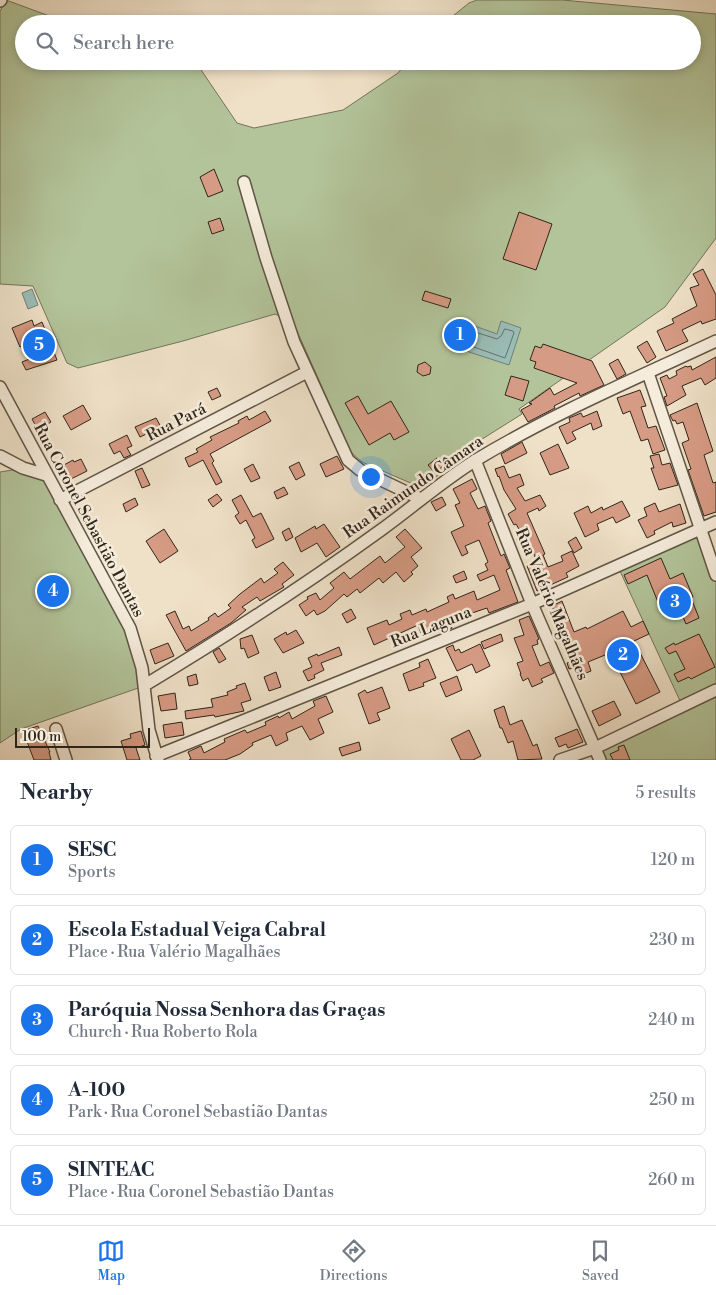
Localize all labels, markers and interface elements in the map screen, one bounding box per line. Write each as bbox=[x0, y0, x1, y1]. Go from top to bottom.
search box bbox=[15, 15, 701, 70]
icon: search bbox=[33, 29, 61, 57]
text: Search here bbox=[73, 31, 174, 55]
pin: 1 bbox=[444, 316, 476, 354]
pin: 5 bbox=[23, 326, 55, 364]
street label: Rua Pará bbox=[143, 398, 210, 446]
street label: Rua Coronel Sebastião Dantas bbox=[29, 420, 149, 620]
street label: Rua Raimundo Câmara bbox=[339, 431, 488, 543]
your location bbox=[358, 464, 384, 490]
street label: Rua Valério Magalhães bbox=[511, 525, 593, 683]
pin: 4 bbox=[37, 572, 69, 610]
pin: 3 bbox=[659, 583, 691, 621]
street label: Rua Laguna bbox=[388, 601, 475, 652]
pin: 2 bbox=[607, 636, 639, 674]
scale bar bbox=[15, 725, 150, 748]
text: 100 m bbox=[22, 728, 61, 746]
text: Nearby bbox=[20, 780, 93, 806]
text: 5 results bbox=[635, 783, 696, 803]
text: SESC bbox=[68, 838, 116, 862]
text: 1 bbox=[33, 850, 41, 870]
text: 120 m bbox=[651, 850, 695, 870]
text: Sports bbox=[68, 862, 115, 882]
text: Escola Estadual Veiga Cabral bbox=[68, 918, 326, 942]
text: 2 bbox=[32, 930, 42, 950]
text: 230 m bbox=[649, 930, 695, 950]
text: Place · Rua Valério Magalhães bbox=[68, 942, 281, 962]
text: Paróquia Nossa Senhora das Graças bbox=[68, 998, 385, 1022]
text: 3 bbox=[32, 1010, 42, 1030]
text: 240 m bbox=[648, 1010, 695, 1030]
text: Church · Rua Roberto Rola bbox=[68, 1022, 258, 1042]
text: A-100 bbox=[68, 1078, 125, 1102]
text: 4 bbox=[32, 1090, 42, 1110]
text: 250 m bbox=[649, 1090, 695, 1110]
text: Park · Rua Coronel Sebastião Dantas bbox=[68, 1102, 327, 1122]
text: SINTEAC bbox=[68, 1158, 154, 1182]
text: 5 bbox=[32, 1170, 42, 1190]
text: 260 m bbox=[648, 1170, 695, 1190]
text: Place · Rua Coronel Sebastião Dantas bbox=[68, 1182, 334, 1202]
tab: Map bbox=[97, 1237, 125, 1285]
tab: Directions bbox=[320, 1237, 387, 1285]
tab: Saved bbox=[582, 1237, 619, 1285]

